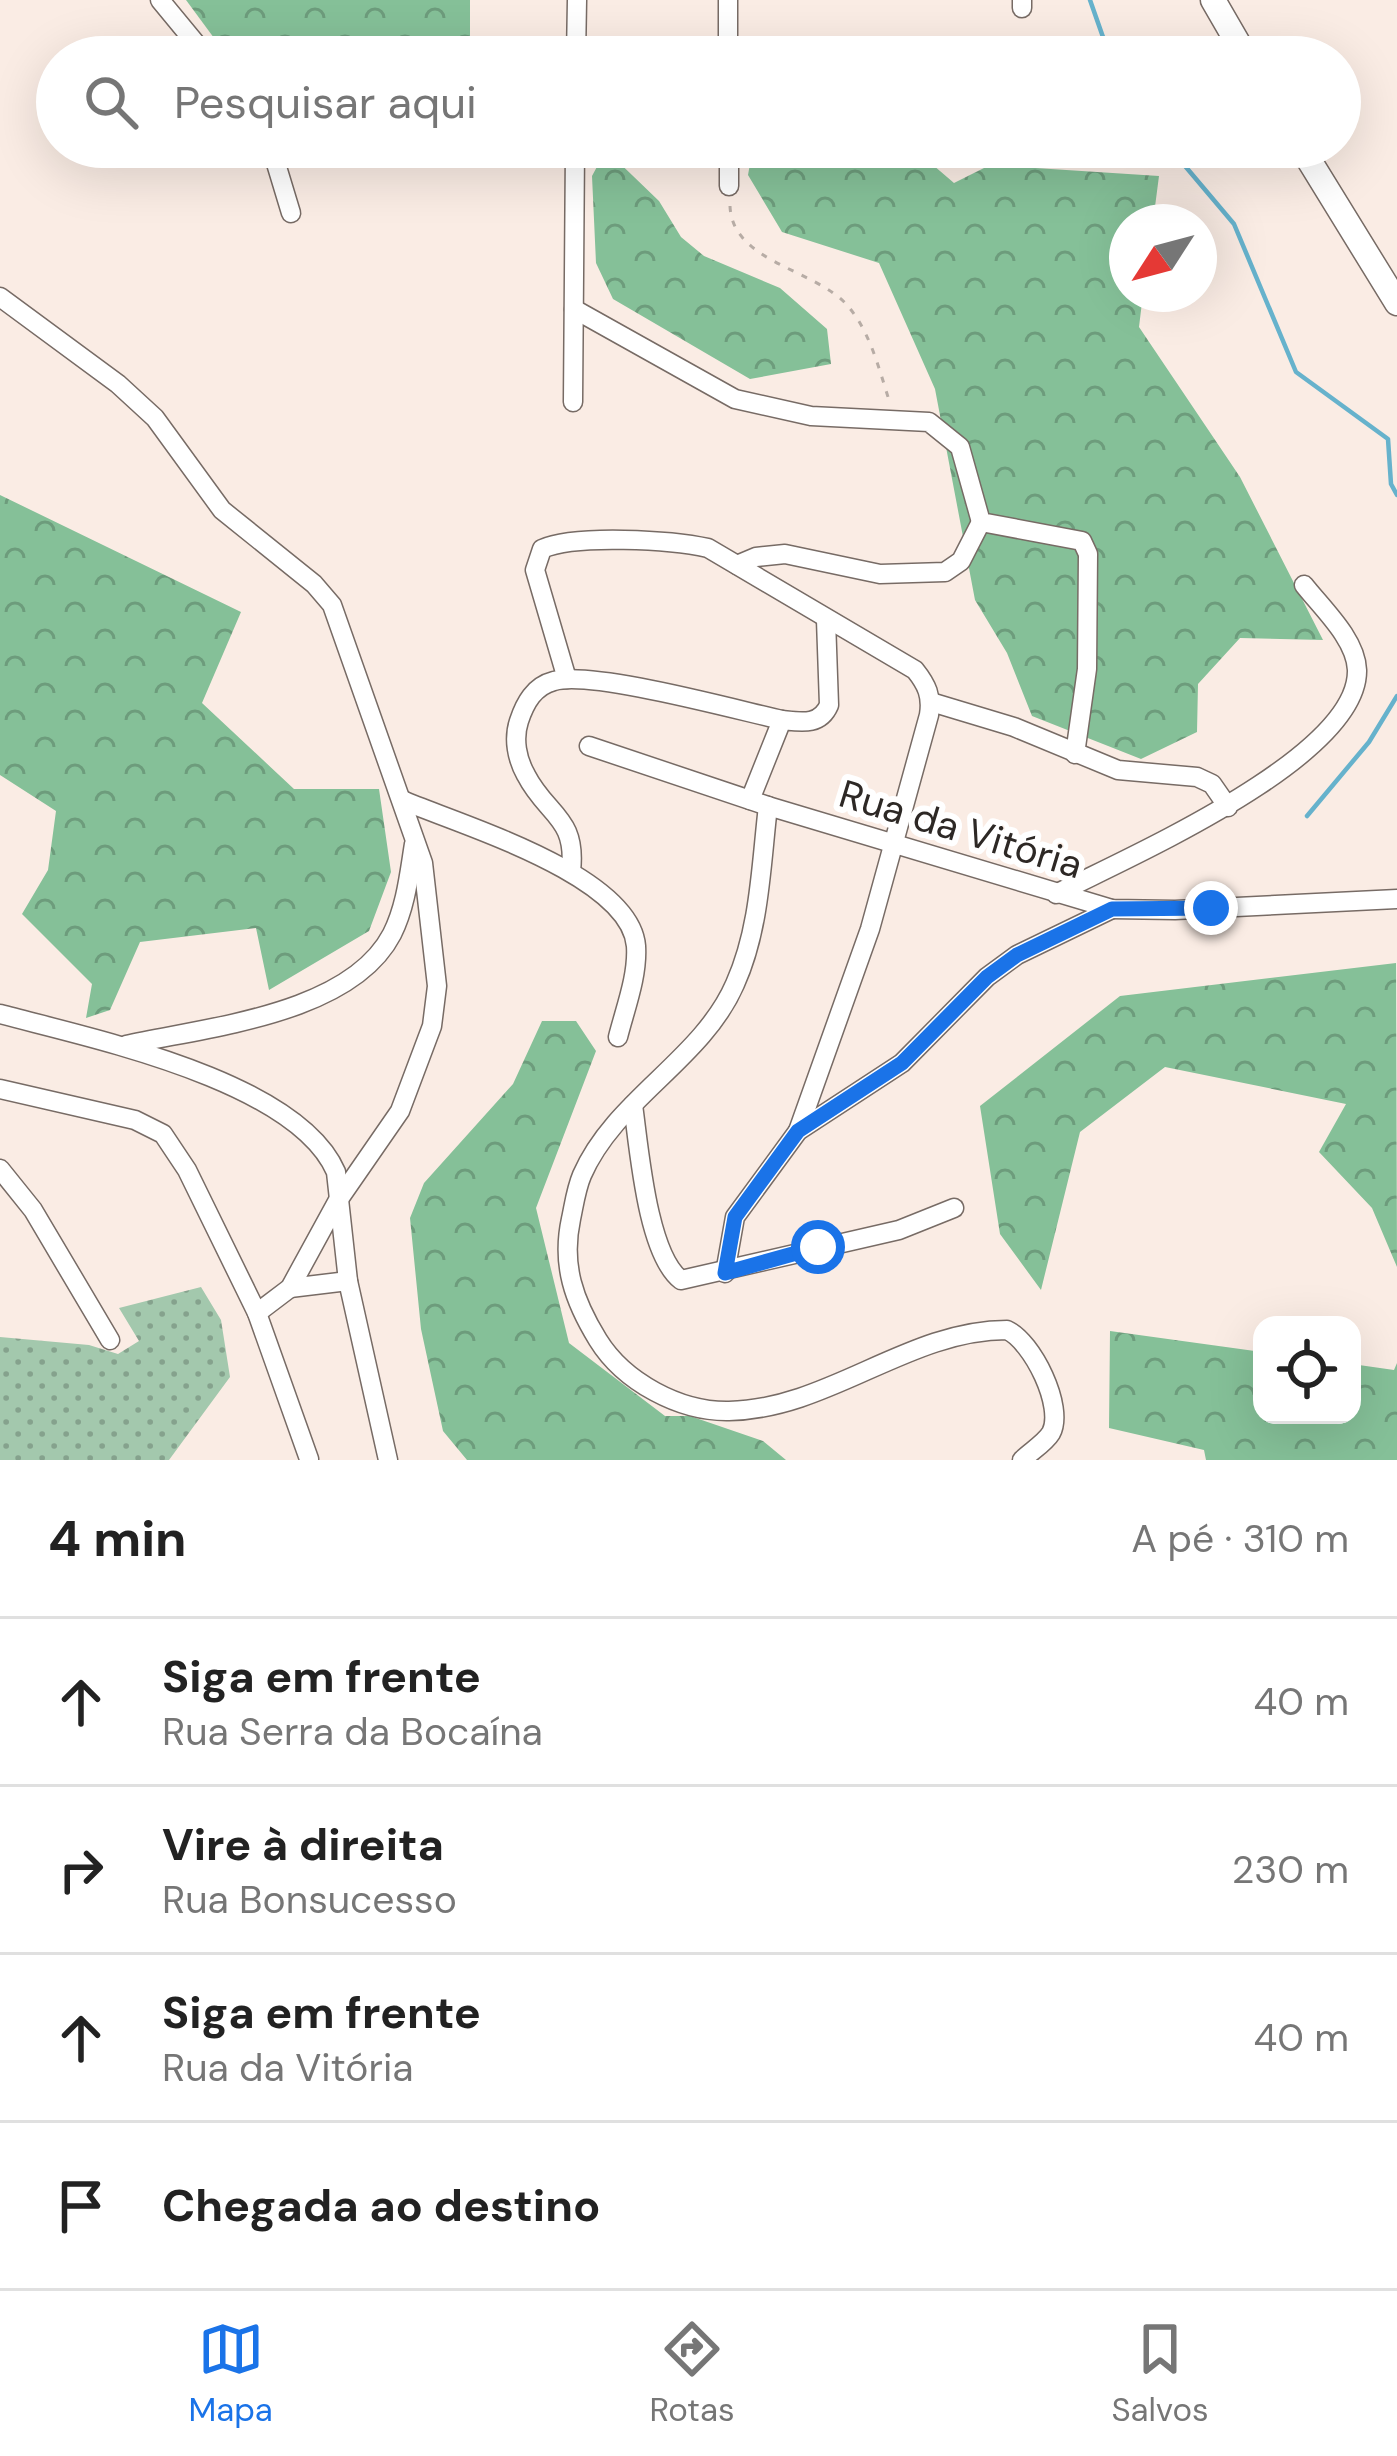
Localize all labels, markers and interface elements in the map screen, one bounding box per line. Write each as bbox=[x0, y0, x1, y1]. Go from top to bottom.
search box bbox=[36, 36, 1361, 168]
icon: search bbox=[78, 69, 144, 135]
text: Pesquisar aqui bbox=[174, 73, 477, 132]
north arrow bbox=[1109, 204, 1217, 312]
street label: Rua da Vitória bbox=[833, 768, 1089, 890]
route end bbox=[1184, 881, 1238, 935]
route start bbox=[791, 1220, 845, 1274]
map controls bbox=[1253, 1316, 1361, 1424]
button: locate bbox=[1253, 1316, 1361, 1424]
text: 4 min bbox=[48, 1505, 187, 1572]
text: A pé · 310 m bbox=[1131, 1513, 1349, 1564]
text: Siga em frente bbox=[162, 1647, 481, 1706]
icon: ahead bbox=[48, 1669, 114, 1735]
text: 40 m bbox=[1254, 1676, 1349, 1727]
text: Rua Serra da Bocaína bbox=[162, 1706, 543, 1757]
text: Vire à direita bbox=[162, 1815, 444, 1874]
icon: right bbox=[48, 1837, 114, 1903]
text: 230 m bbox=[1232, 1844, 1349, 1895]
text: Rua Bonsucesso bbox=[162, 1874, 457, 1925]
text: Siga em frente bbox=[162, 1983, 481, 2042]
icon: ahead bbox=[48, 2005, 114, 2071]
text: 40 m bbox=[1254, 2012, 1349, 2063]
text: Rua da Vitória bbox=[162, 2042, 413, 2093]
icon: arrive bbox=[48, 2173, 114, 2239]
text: Chegada ao destino bbox=[162, 2176, 600, 2235]
tab: Mapa bbox=[188, 2316, 273, 2431]
tab: Rotas bbox=[650, 2316, 735, 2431]
tab: Salvos bbox=[1111, 2316, 1209, 2431]

